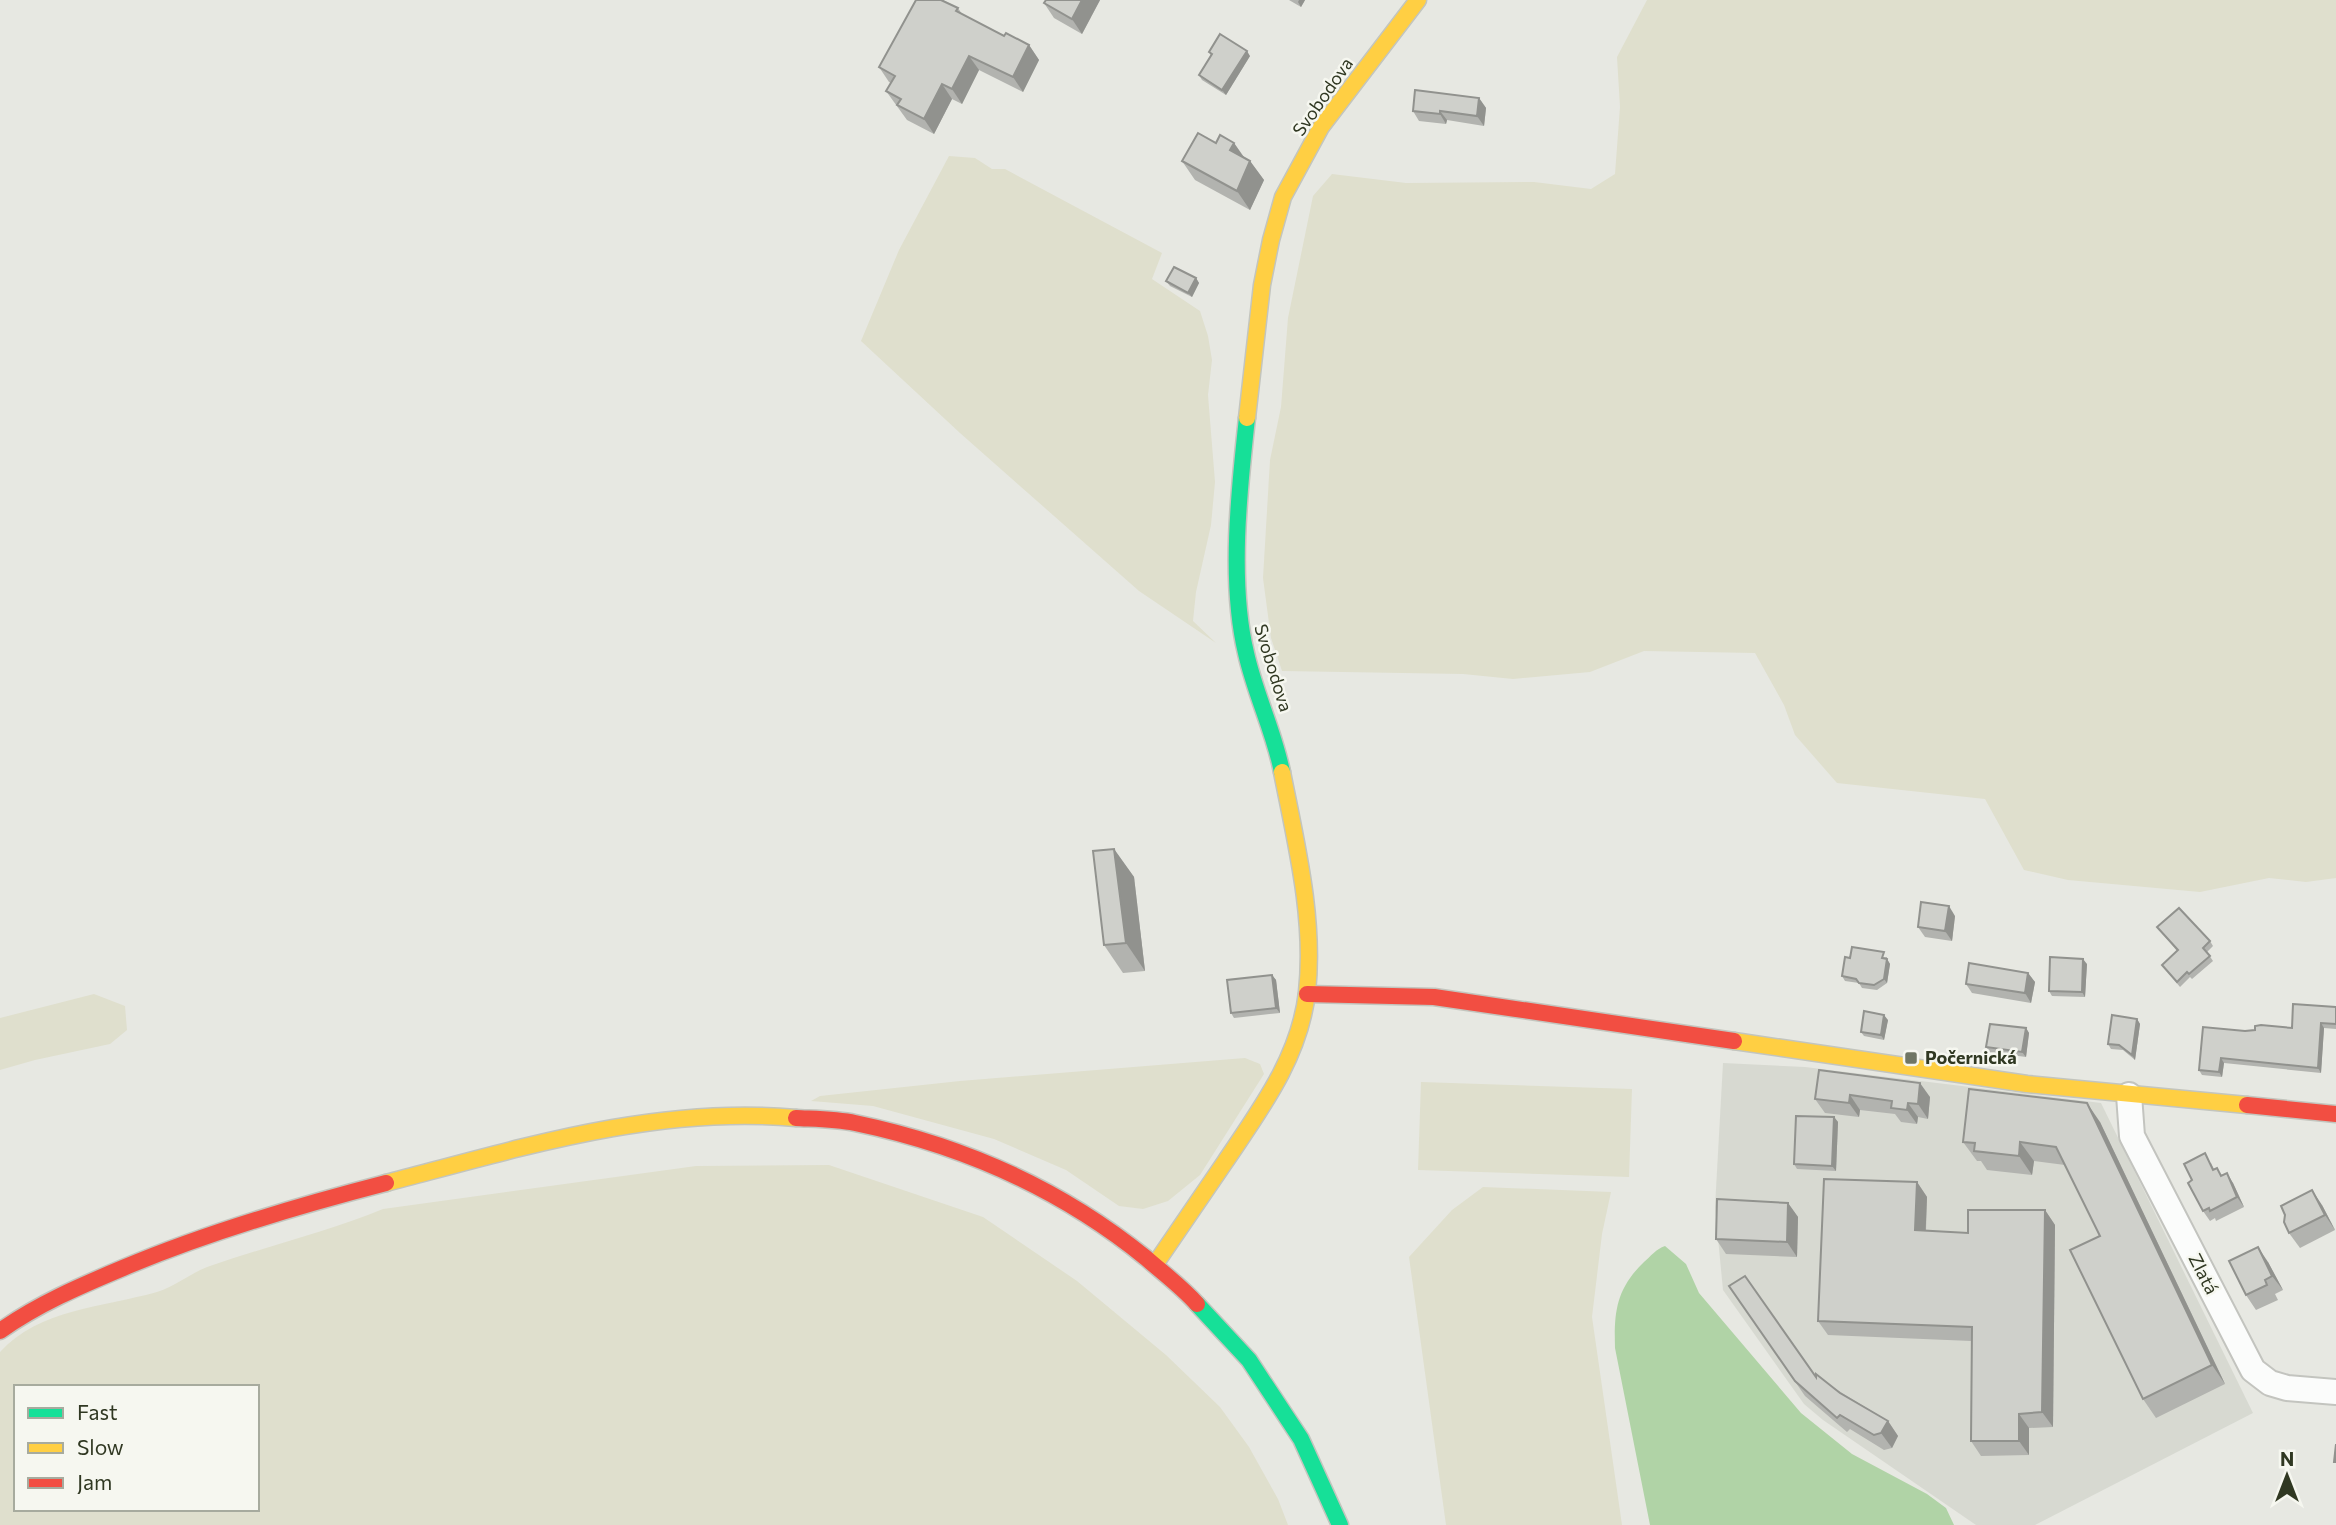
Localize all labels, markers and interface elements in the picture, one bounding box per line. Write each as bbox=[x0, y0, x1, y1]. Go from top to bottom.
street label: Svobodova bbox=[1287, 53, 1357, 140]
street label: Svobodova bbox=[1250, 621, 1298, 714]
place label: Počernická bbox=[1925, 1046, 2017, 1068]
marker: Počernická bbox=[1903, 1050, 1919, 1066]
street label: Zlatá bbox=[2184, 1249, 2223, 1298]
legend bbox=[14, 1385, 259, 1511]
text: Fast bbox=[77, 1399, 118, 1424]
text: Slow bbox=[77, 1434, 124, 1459]
north arrow bbox=[2252, 1441, 2322, 1511]
text: N bbox=[2280, 1447, 2294, 1470]
text: Jam bbox=[77, 1469, 112, 1494]

